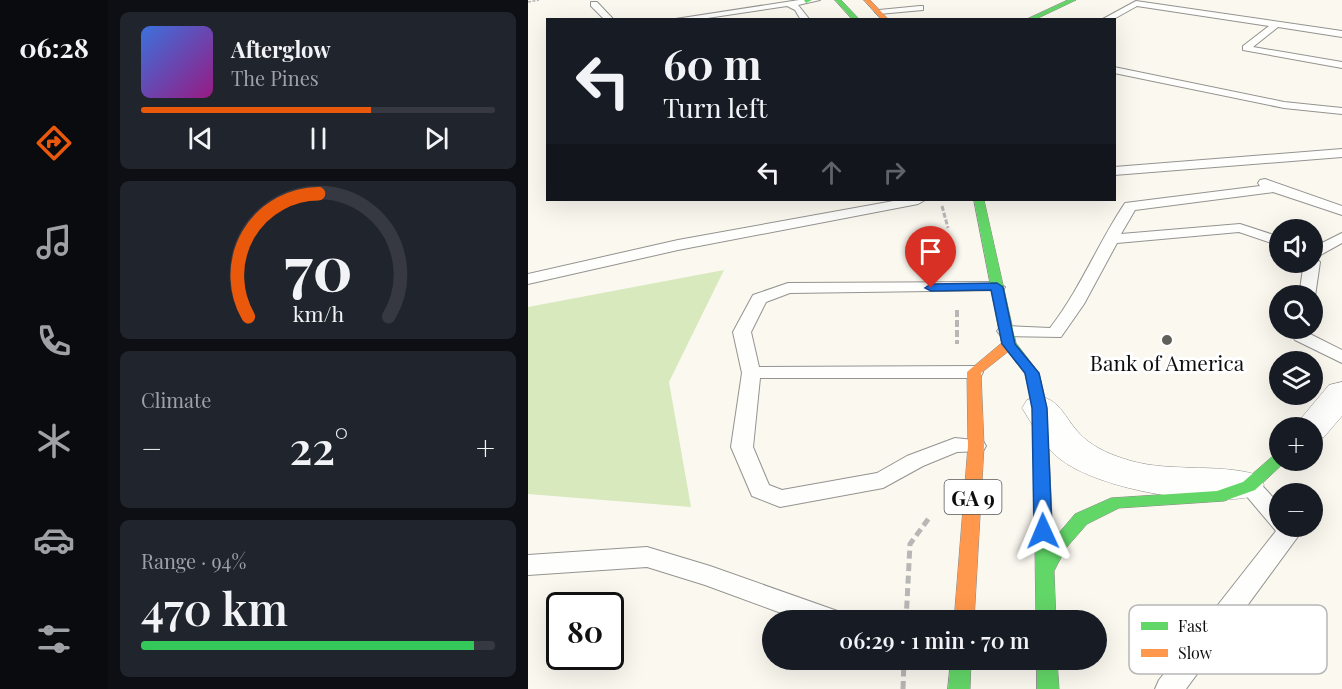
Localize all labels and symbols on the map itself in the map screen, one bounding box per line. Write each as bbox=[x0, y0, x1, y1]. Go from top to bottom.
pin bbox=[905, 226, 956, 288]
marker: Bank of America bbox=[1160, 333, 1174, 347]
place label: Bank of America bbox=[1090, 348, 1245, 376]
road number: GA 9 bbox=[944, 480, 1002, 514]
position arrow bbox=[1011, 499, 1075, 563]
speed limit sign: 80 bbox=[546, 592, 624, 670]
legend bbox=[1129, 605, 1327, 674]
text: Fast bbox=[1178, 615, 1208, 636]
text: Slow bbox=[1178, 642, 1213, 663]

